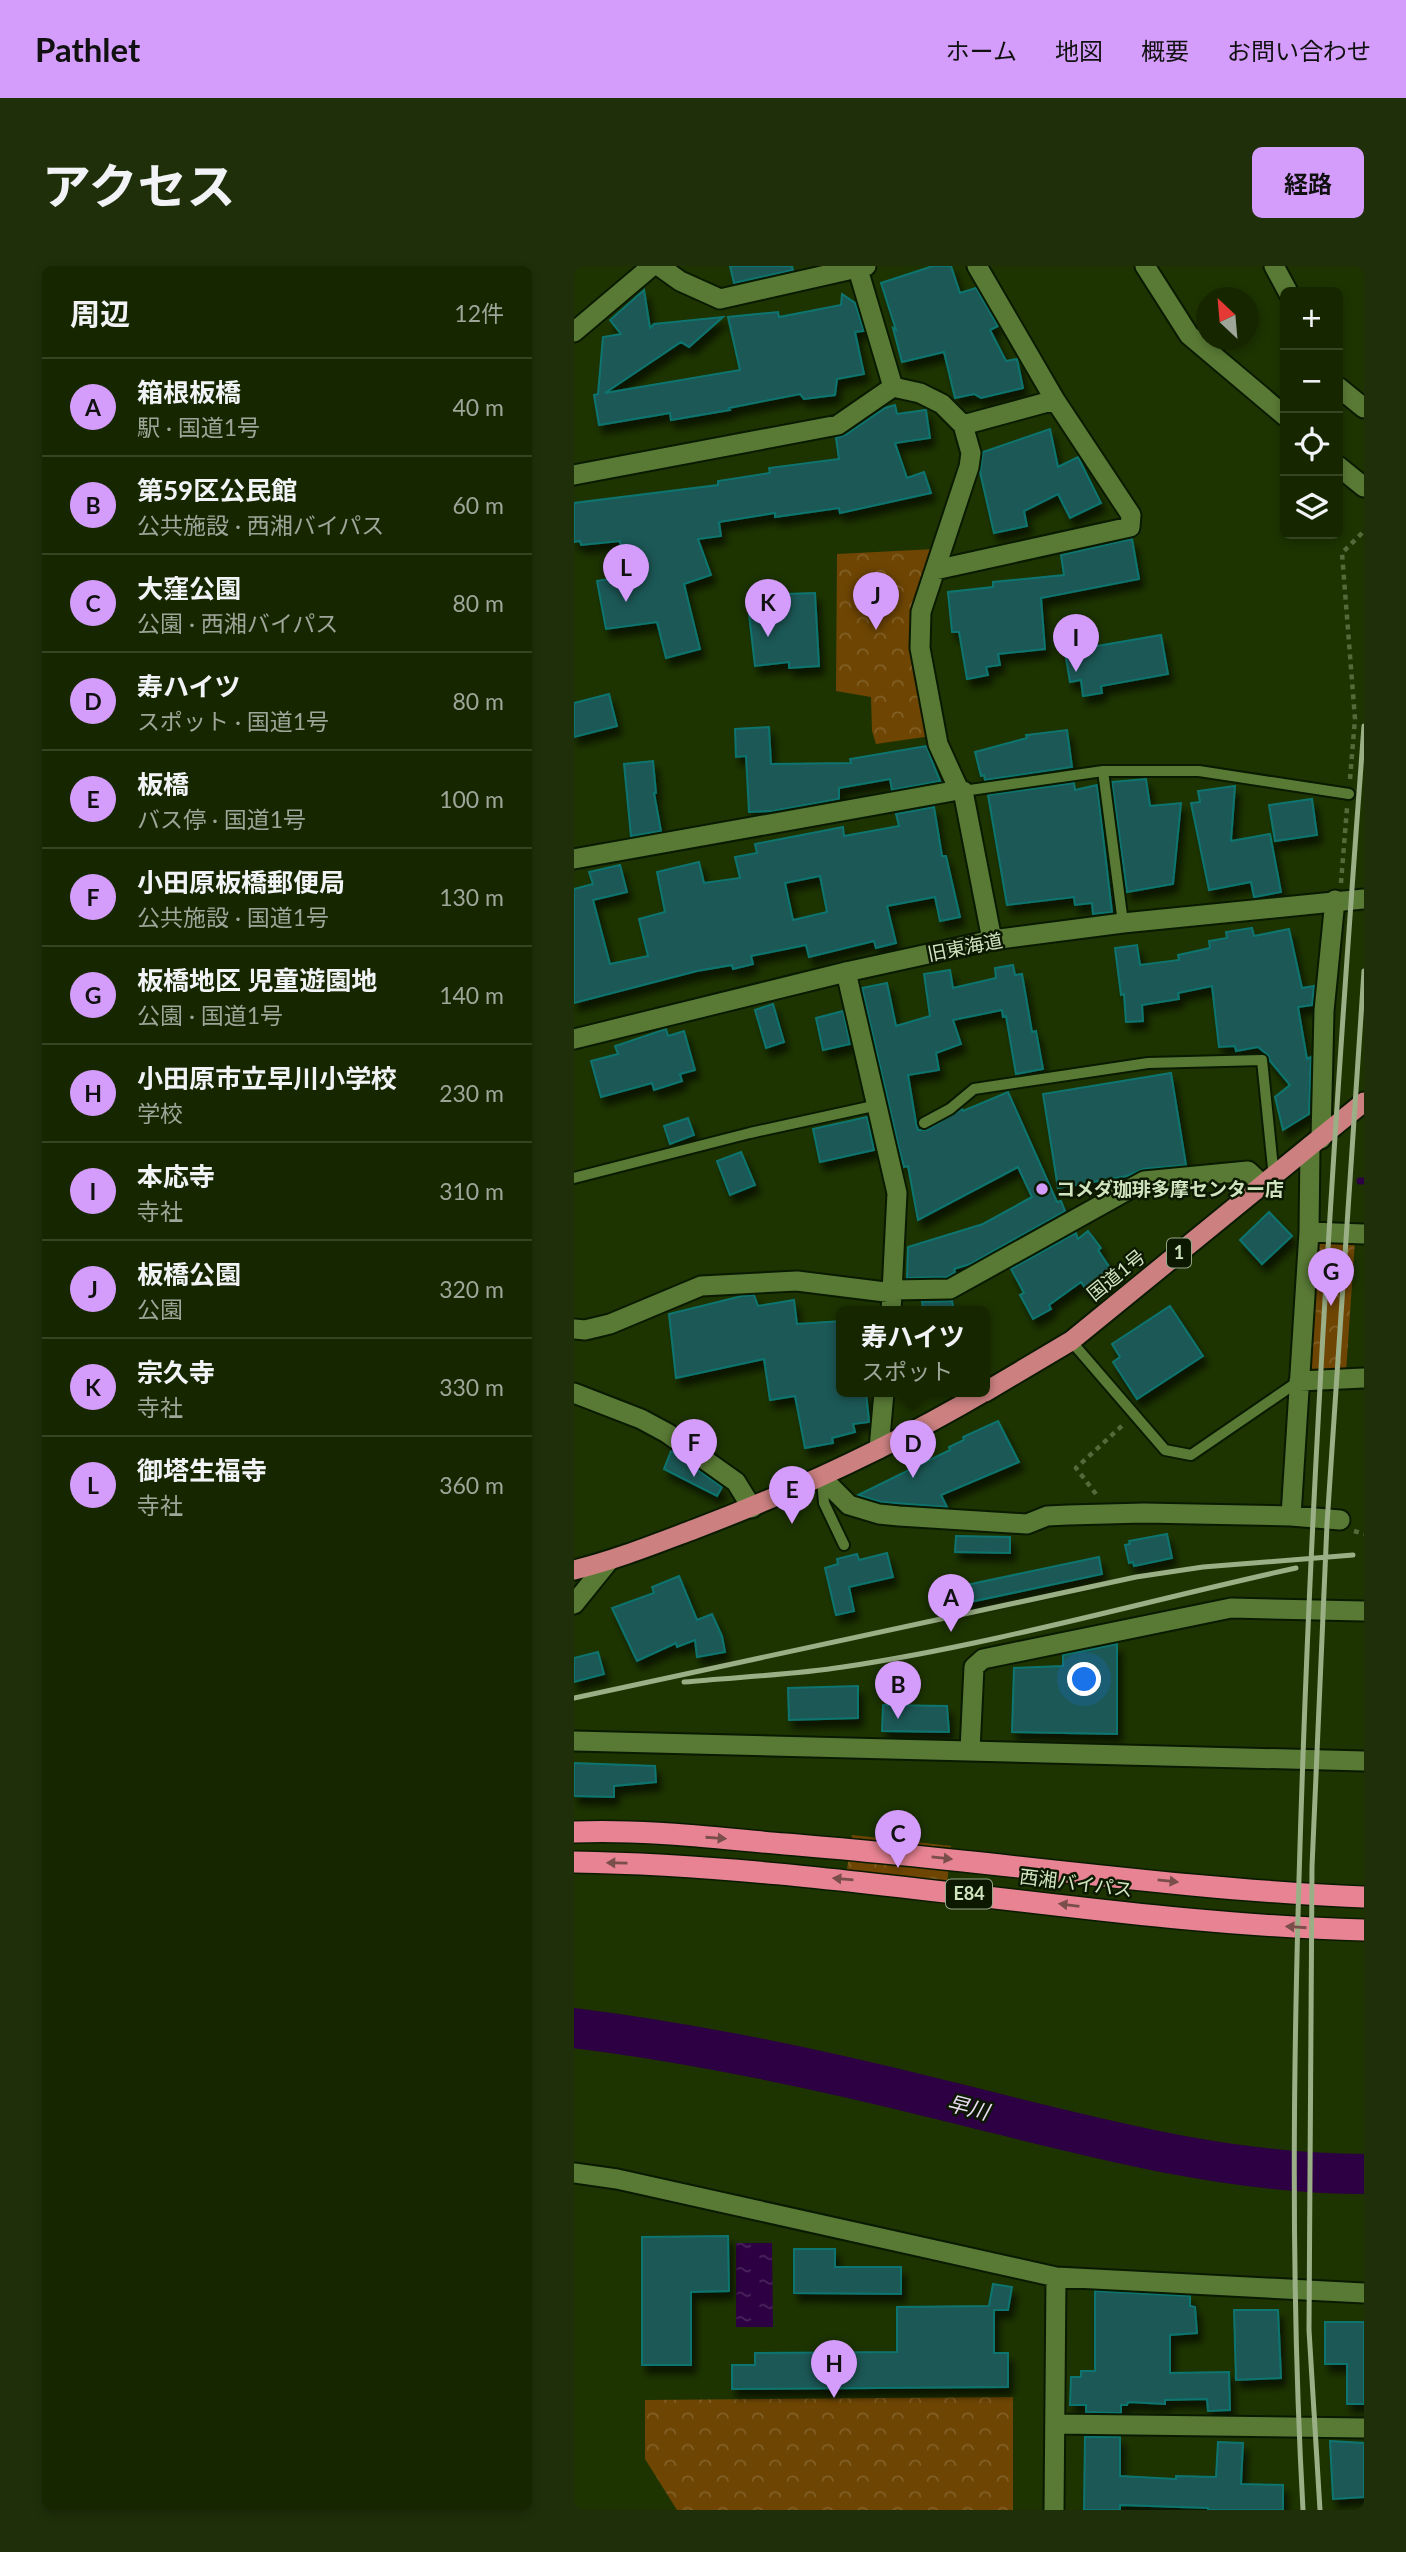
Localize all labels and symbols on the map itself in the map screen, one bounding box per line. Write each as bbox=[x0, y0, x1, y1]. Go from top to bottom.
north arrow bbox=[1196, 287, 1259, 350]
pin: L bbox=[603, 544, 649, 602]
pin: J bbox=[853, 572, 899, 630]
pin: K bbox=[745, 579, 791, 637]
pin: I bbox=[1053, 614, 1099, 672]
street label: 旧東海道 bbox=[925, 928, 1004, 965]
place label: コメダ珈琲多摩センター店 bbox=[1056, 1177, 1284, 1200]
marker: コメダ珈琲多摩センター店 bbox=[1034, 1181, 1050, 1197]
road number: 1 bbox=[1167, 1238, 1191, 1268]
street label: 国道1号 bbox=[1082, 1244, 1149, 1305]
pin: G bbox=[1308, 1248, 1354, 1306]
pin: F bbox=[671, 1419, 717, 1477]
pin: D bbox=[890, 1420, 936, 1478]
pin: E bbox=[769, 1466, 815, 1524]
pin: A bbox=[928, 1574, 974, 1632]
pin: B bbox=[875, 1661, 921, 1719]
your location bbox=[1067, 1662, 1101, 1696]
pin: C bbox=[875, 1810, 921, 1868]
one-way arrow bbox=[705, 1833, 727, 1844]
one-way arrow bbox=[931, 1853, 953, 1864]
one-way arrow bbox=[605, 1857, 627, 1869]
street label: 西湘バイパス bbox=[1018, 1864, 1134, 1901]
one-way arrow bbox=[832, 1873, 854, 1884]
one-way arrow bbox=[1158, 1876, 1180, 1887]
road number: E84 bbox=[946, 1880, 992, 1909]
one-way arrow bbox=[1058, 1900, 1080, 1911]
one-way arrow bbox=[1285, 1921, 1307, 1932]
water label: 早川 bbox=[945, 2089, 994, 2124]
pin: H bbox=[811, 2340, 857, 2398]

